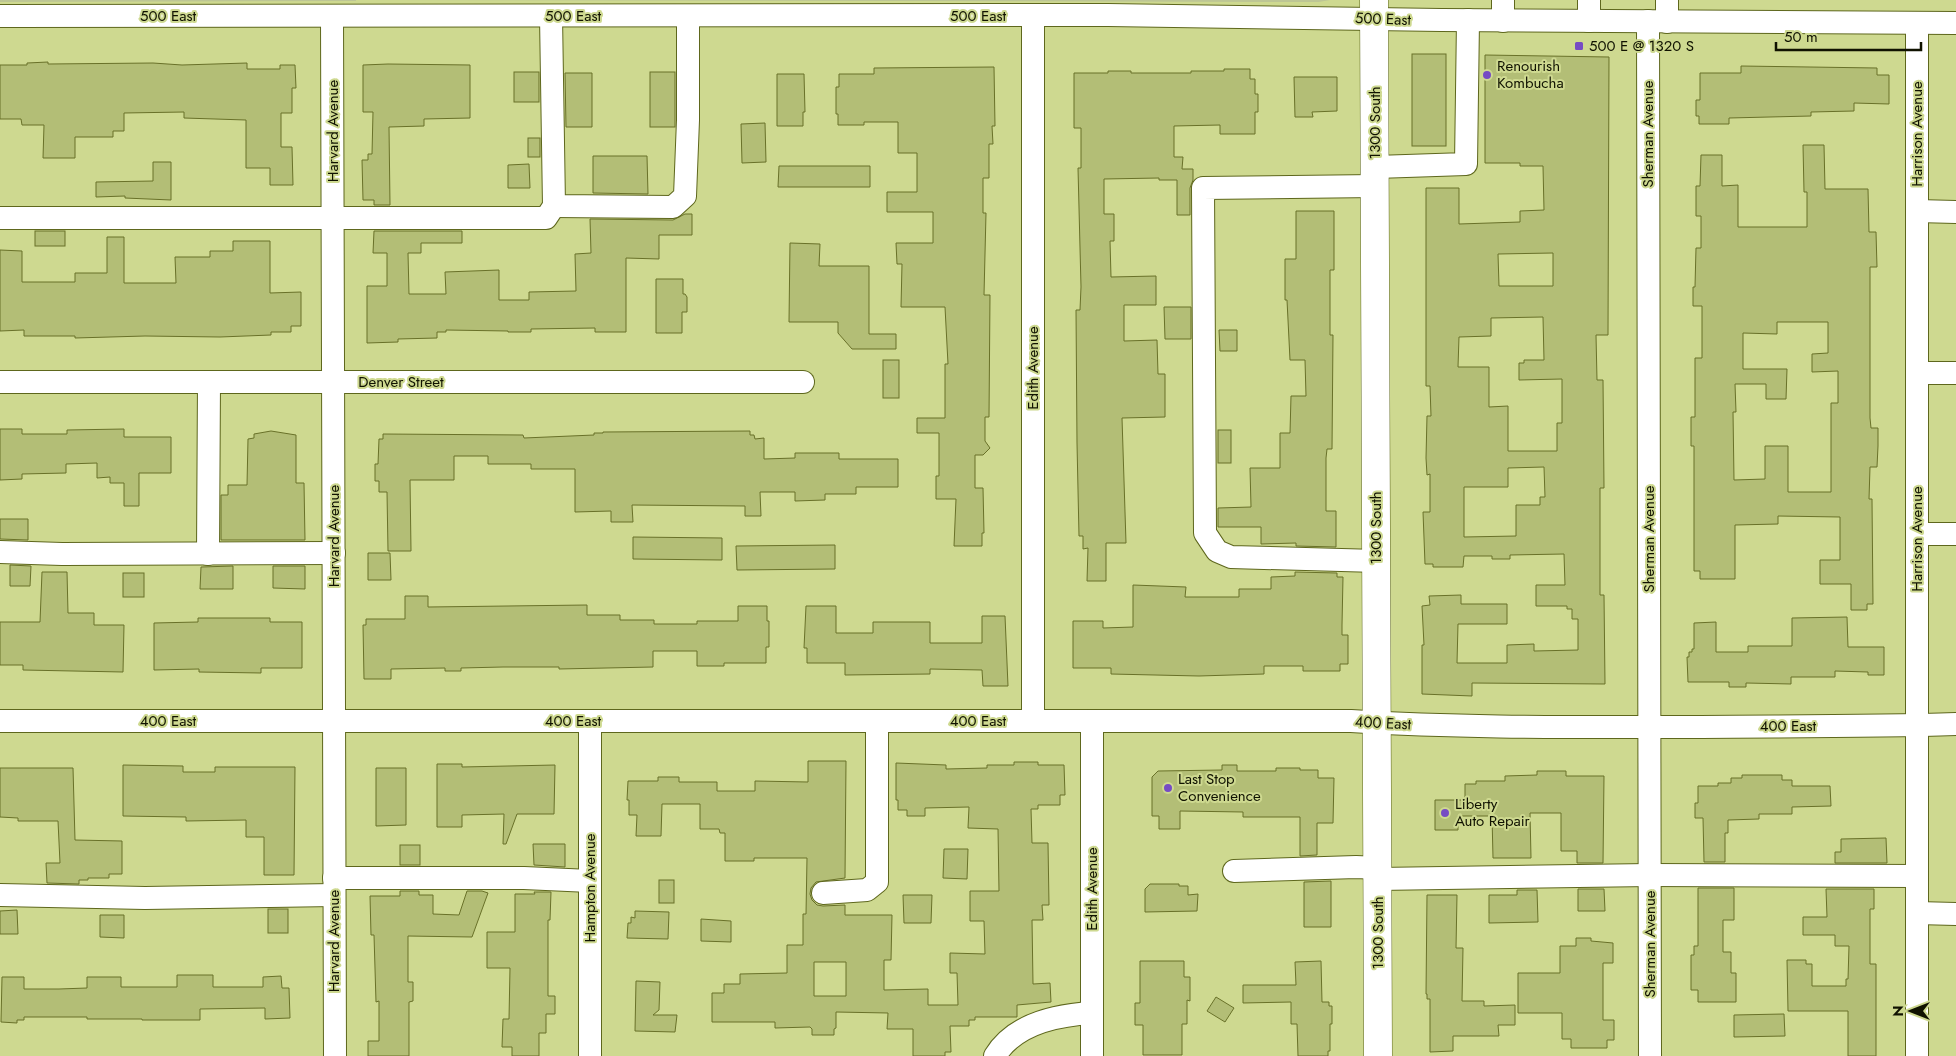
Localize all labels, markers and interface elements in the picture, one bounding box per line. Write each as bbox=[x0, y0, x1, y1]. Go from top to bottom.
street label: 500 East bbox=[140, 5, 196, 27]
street label: 500 East bbox=[545, 5, 601, 27]
street label: 500 East bbox=[950, 5, 1006, 27]
street label: 500 East bbox=[1355, 7, 1412, 31]
scale bar bbox=[1776, 20, 1921, 52]
text: 50 m bbox=[1784, 26, 1818, 48]
place label: 500 E @ 1320 S bbox=[1589, 35, 1694, 57]
marker: 500 E @ 1320 S bbox=[1573, 40, 1585, 52]
place label: Renourish Kombucha bbox=[1497, 55, 1564, 94]
marker: Renourish Kombucha bbox=[1481, 69, 1493, 81]
street label: Harvard Avenue bbox=[322, 80, 344, 182]
street label: Sherman Avenue bbox=[1637, 80, 1659, 187]
street label: Harrison Avenue bbox=[1906, 81, 1928, 187]
street label: 1300 South bbox=[1364, 86, 1386, 160]
street label: Edith Avenue bbox=[1022, 326, 1044, 410]
street label: Denver Street bbox=[358, 371, 444, 393]
street label: Harvard Avenue bbox=[323, 485, 345, 587]
street label: Sherman Avenue bbox=[1638, 485, 1660, 592]
street label: Harrison Avenue bbox=[1906, 486, 1928, 592]
street label: 1300 South bbox=[1365, 491, 1387, 565]
street label: 400 East bbox=[140, 710, 197, 732]
street label: 400 East bbox=[545, 710, 602, 732]
street label: 400 East bbox=[950, 710, 1007, 732]
street label: 400 East bbox=[1354, 711, 1412, 735]
street label: 400 East bbox=[1760, 715, 1817, 737]
place label: Last Stop Convenience bbox=[1178, 768, 1261, 807]
marker: Last Stop Convenience bbox=[1162, 782, 1174, 794]
place label: Liberty Auto Repair bbox=[1455, 793, 1531, 832]
marker: Liberty Auto Repair bbox=[1439, 807, 1451, 819]
street label: Hampton Avenue bbox=[579, 833, 601, 943]
street label: Edith Avenue bbox=[1081, 847, 1103, 931]
street label: Harvard Avenue bbox=[323, 890, 345, 992]
street label: Sherman Avenue bbox=[1639, 890, 1661, 997]
street label: 1300 South bbox=[1367, 896, 1389, 970]
north arrow bbox=[1886, 986, 1936, 1036]
text: N bbox=[1888, 1005, 1908, 1017]

